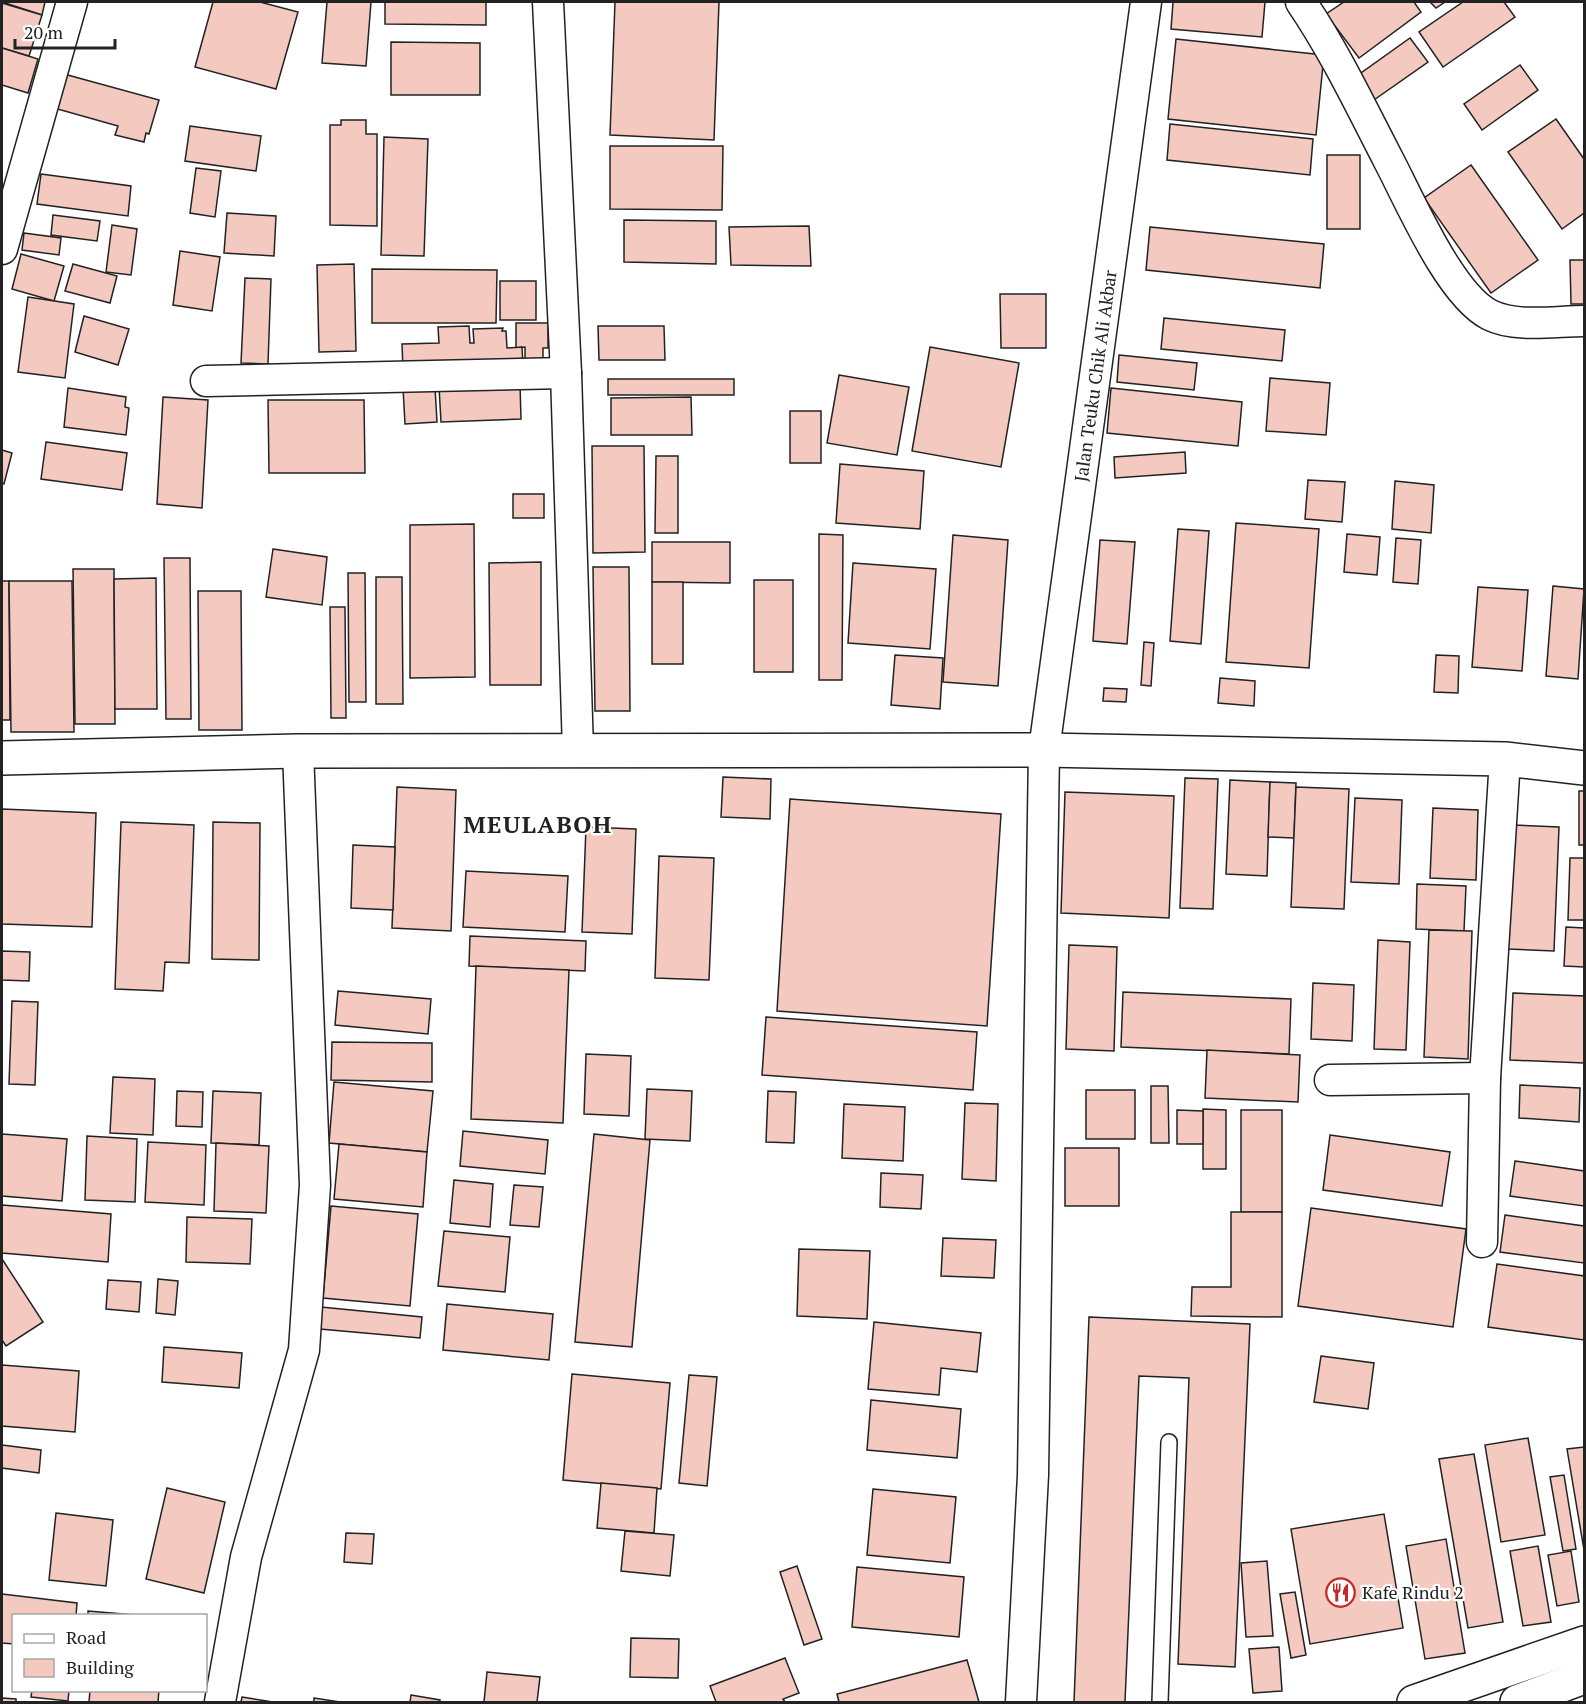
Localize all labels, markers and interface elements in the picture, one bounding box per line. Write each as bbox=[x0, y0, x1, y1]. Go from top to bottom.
scale bar bbox=[15, 12, 116, 50]
text: 20 m bbox=[24, 20, 64, 44]
street label: Jalan Teuku Chik Ali Akbar bbox=[1068, 268, 1122, 483]
district label: MEULABOH bbox=[463, 808, 613, 840]
restaurant icon: Kafe Rindu 2 bbox=[1325, 1577, 1357, 1609]
place label: Kafe Rindu 2 bbox=[1362, 1580, 1464, 1604]
legend bbox=[12, 1614, 207, 1692]
text: Road bbox=[66, 1625, 106, 1649]
text: Building bbox=[66, 1655, 134, 1679]

